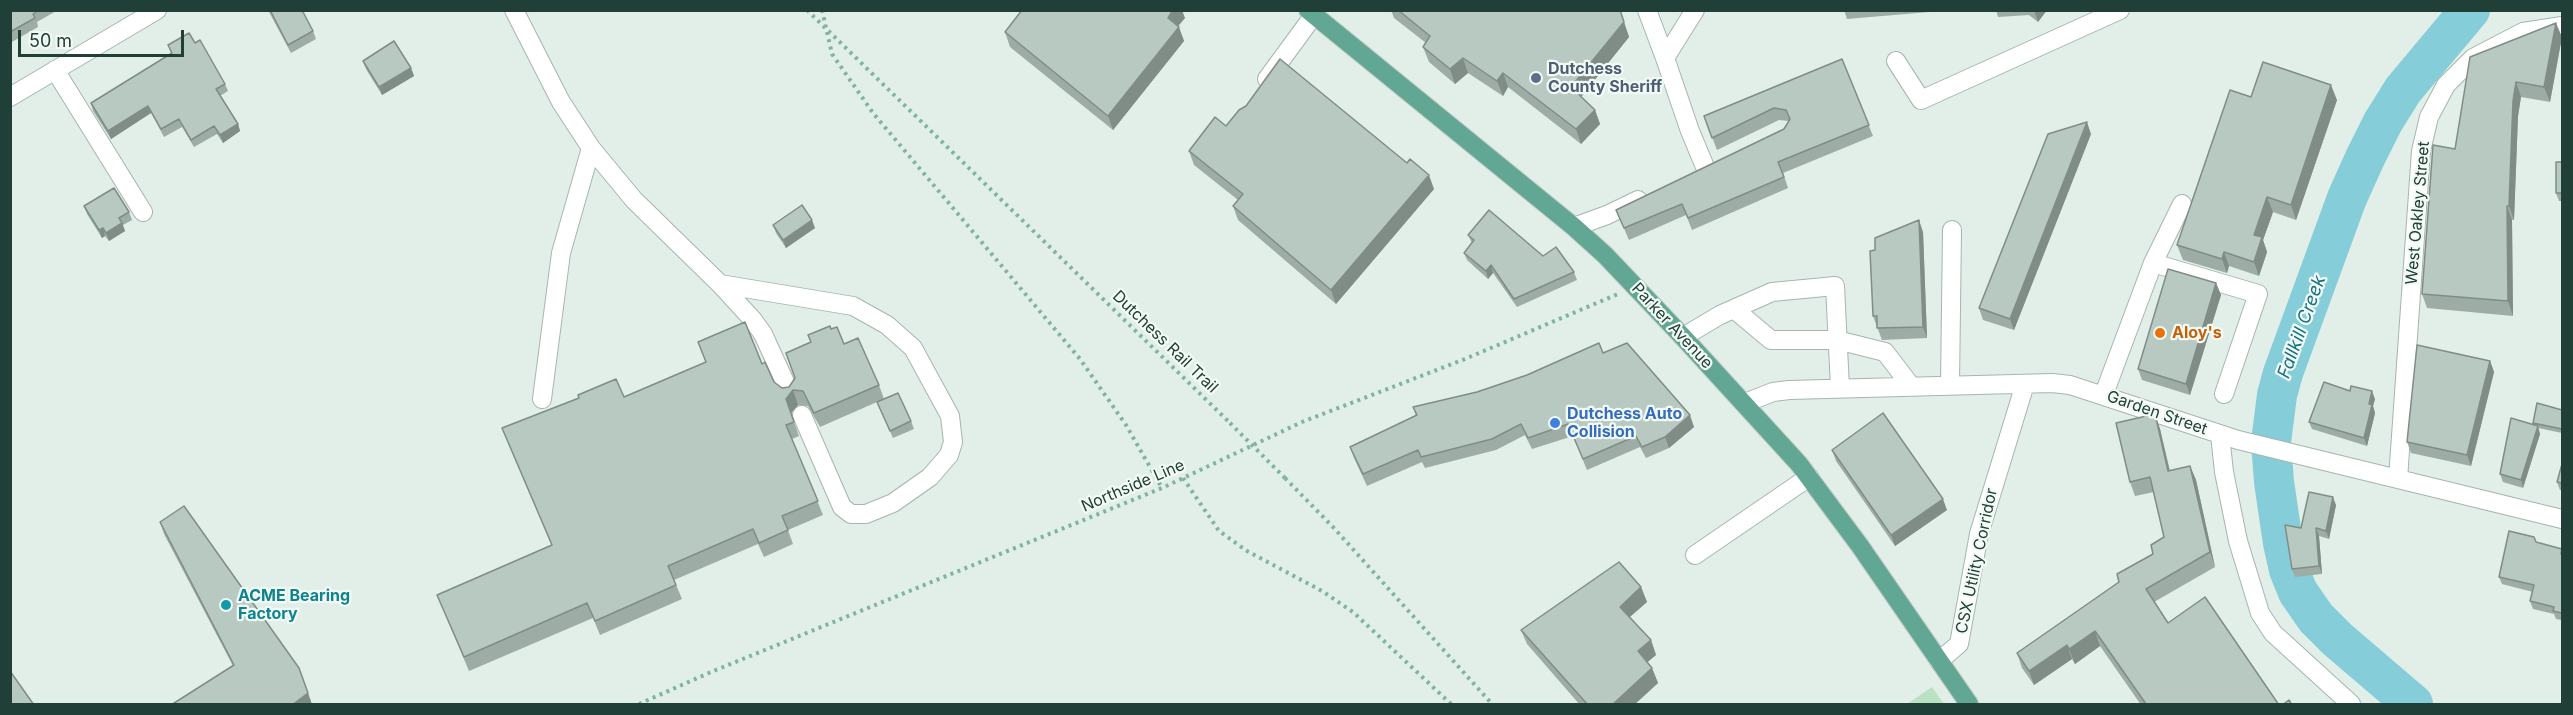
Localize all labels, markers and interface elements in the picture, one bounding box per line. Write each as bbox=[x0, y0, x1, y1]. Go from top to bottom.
scale bar bbox=[21, 18, 188, 56]
text: 50 m bbox=[29, 30, 72, 51]
place label: Dutchess County Sheriff bbox=[1548, 59, 1662, 97]
marker: Dutchess County Sheriff bbox=[1529, 71, 1543, 85]
street label: West Oakley Street bbox=[2402, 140, 2434, 286]
water label: Fallkill Creek bbox=[2273, 273, 2331, 381]
street label: Parker Avenue bbox=[1627, 279, 1717, 373]
street label: Dutchess Rail Trail bbox=[1108, 287, 1222, 397]
place label: Aloy's bbox=[2172, 323, 2222, 343]
marker: Aloy's bbox=[2153, 326, 2167, 340]
street label: Garden Street bbox=[2104, 387, 2210, 439]
place label: Dutchess Auto Collision bbox=[1567, 404, 1682, 442]
marker: Dutchess Auto Collision bbox=[1548, 416, 1562, 430]
street label: Northside Line bbox=[1078, 456, 1188, 516]
street label: CSX Utility Corridor bbox=[1952, 487, 2002, 635]
place label: ACME Bearing Factory bbox=[238, 586, 350, 624]
marker: ACME Bearing Factory bbox=[219, 598, 233, 612]

